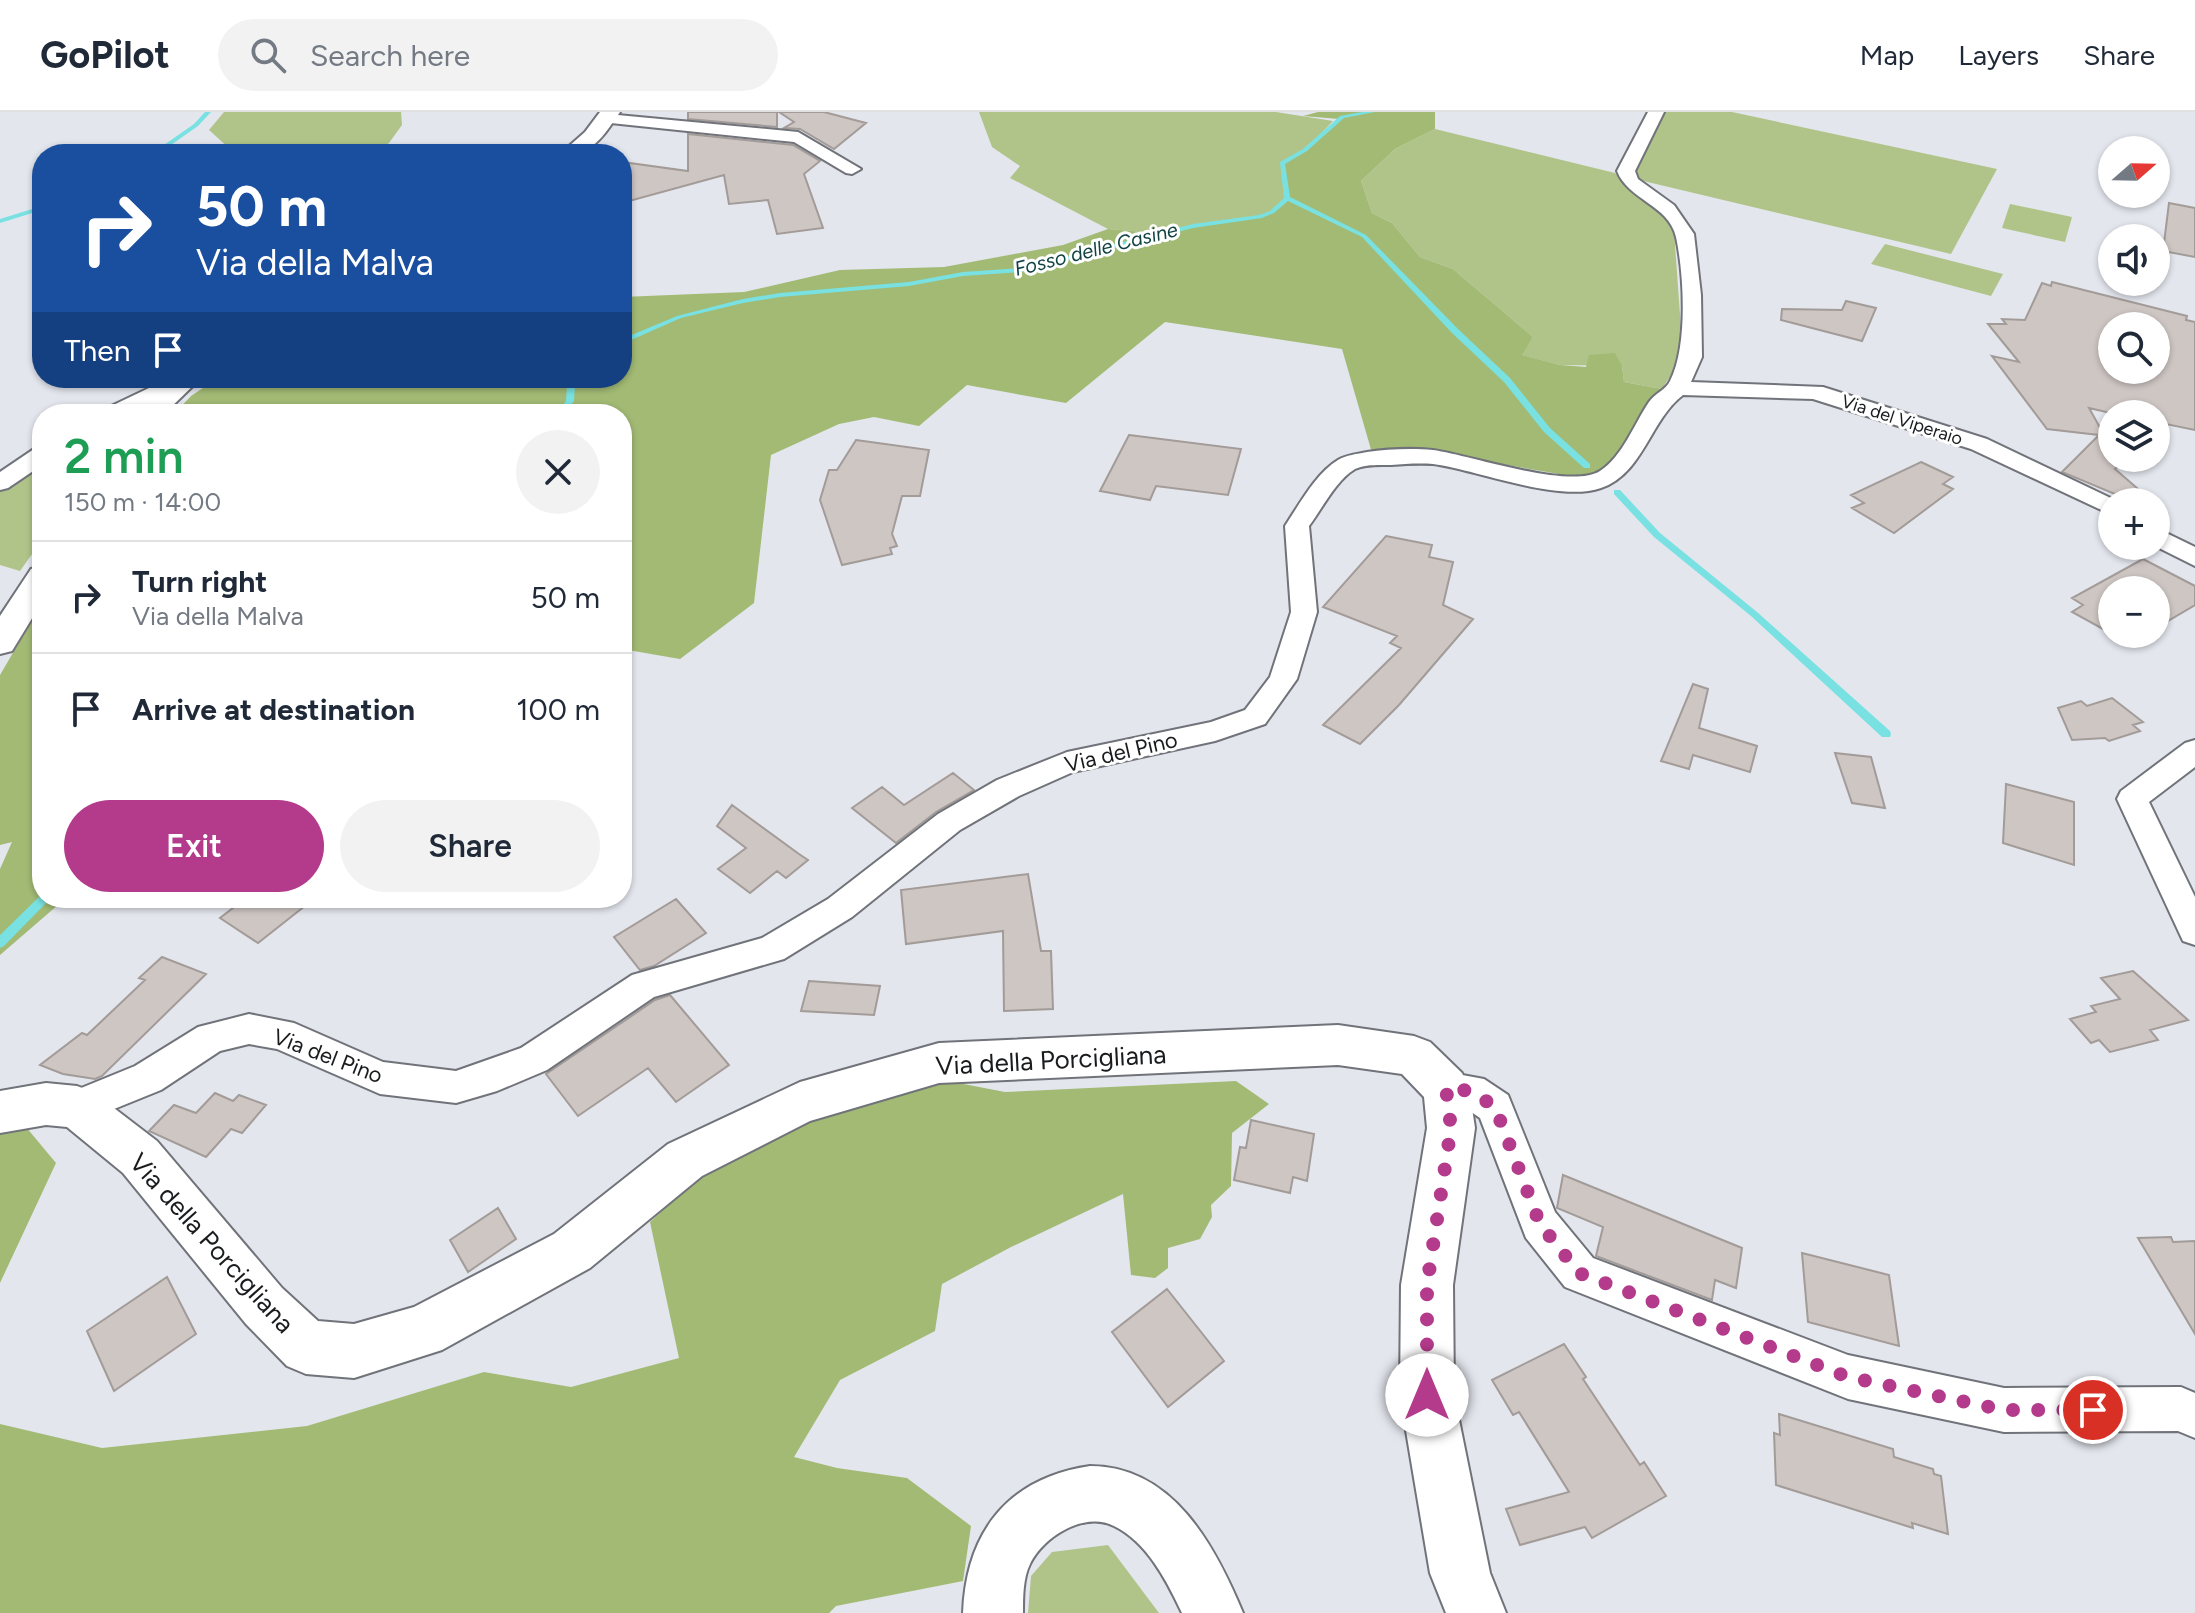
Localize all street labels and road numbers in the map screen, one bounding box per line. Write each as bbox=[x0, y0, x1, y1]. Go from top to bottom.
street label: Via del Viperaio bbox=[1839, 390, 1965, 450]
street label: Via del Pino bbox=[1062, 726, 1180, 778]
street label: Via del Pino bbox=[269, 1023, 387, 1089]
street label: Via della Porcigliana bbox=[935, 1038, 1167, 1082]
street label: Via della Porcigliana bbox=[123, 1146, 301, 1340]

